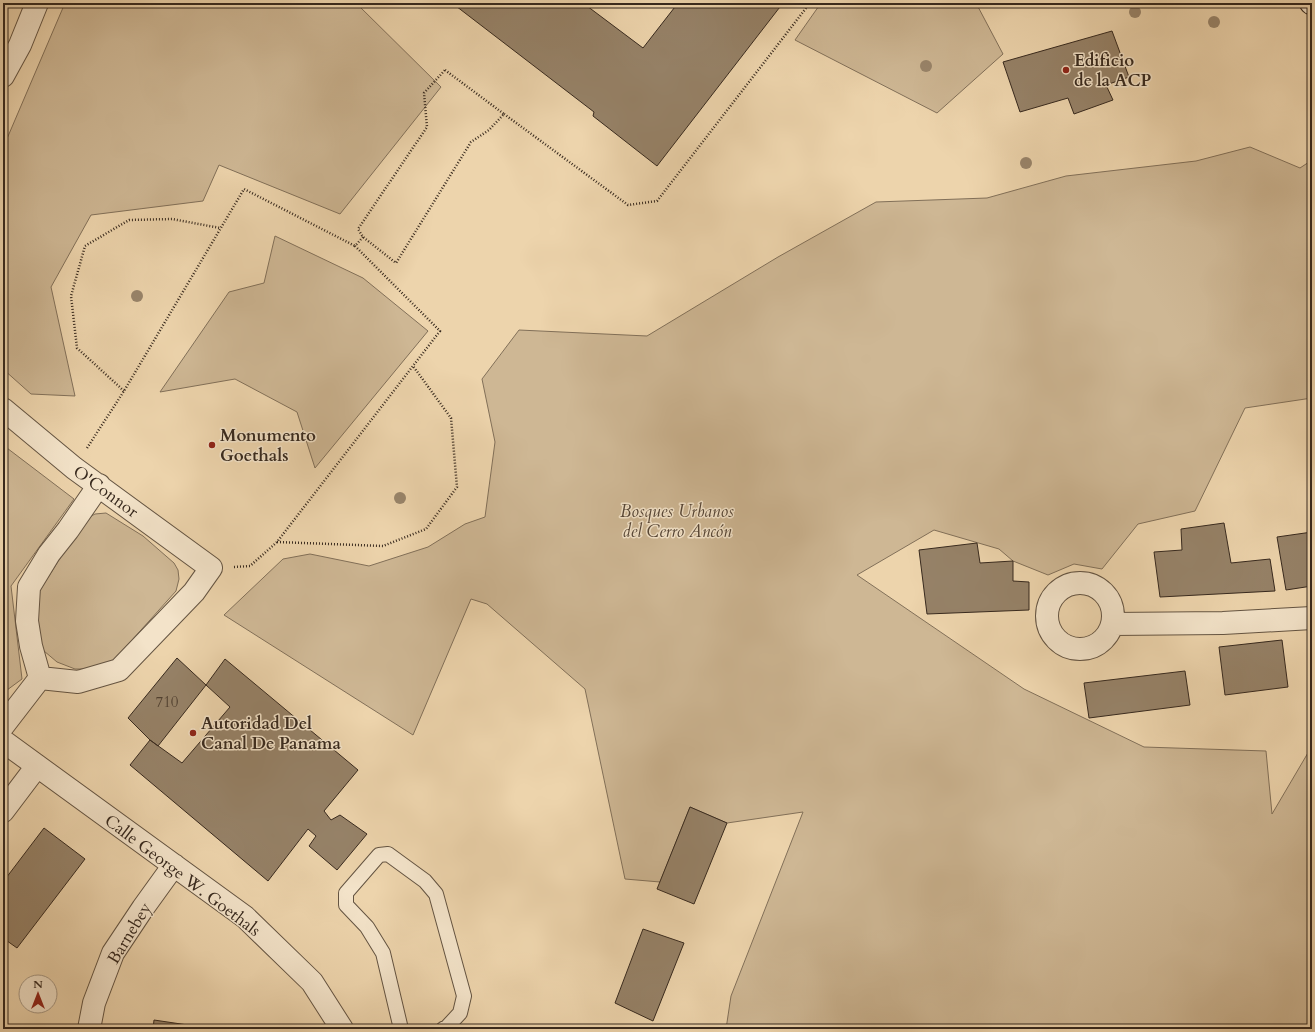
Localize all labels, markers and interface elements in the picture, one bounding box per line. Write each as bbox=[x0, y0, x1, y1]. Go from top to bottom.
place label: Edificio de la ACP bbox=[1074, 49, 1152, 92]
marker: Edificio de la ACP bbox=[1061, 65, 1071, 75]
place label: Monumento Goethals bbox=[220, 424, 316, 467]
marker: Monumento Goethals bbox=[207, 440, 217, 450]
street label: O'Connor bbox=[68, 460, 144, 523]
park label: Bosques Urbanos del Cerro Ancón bbox=[620, 500, 734, 543]
house number: 710 bbox=[155, 692, 179, 712]
place label: Autoridad Del Canal De Panama bbox=[201, 712, 341, 755]
marker: Autoridad Del Canal De Panama bbox=[188, 728, 198, 738]
street label: Calle George W. Goethals bbox=[100, 809, 266, 942]
street label: Barnebey bbox=[102, 898, 157, 968]
north arrow bbox=[18, 974, 58, 1014]
text: N bbox=[33, 977, 43, 992]

